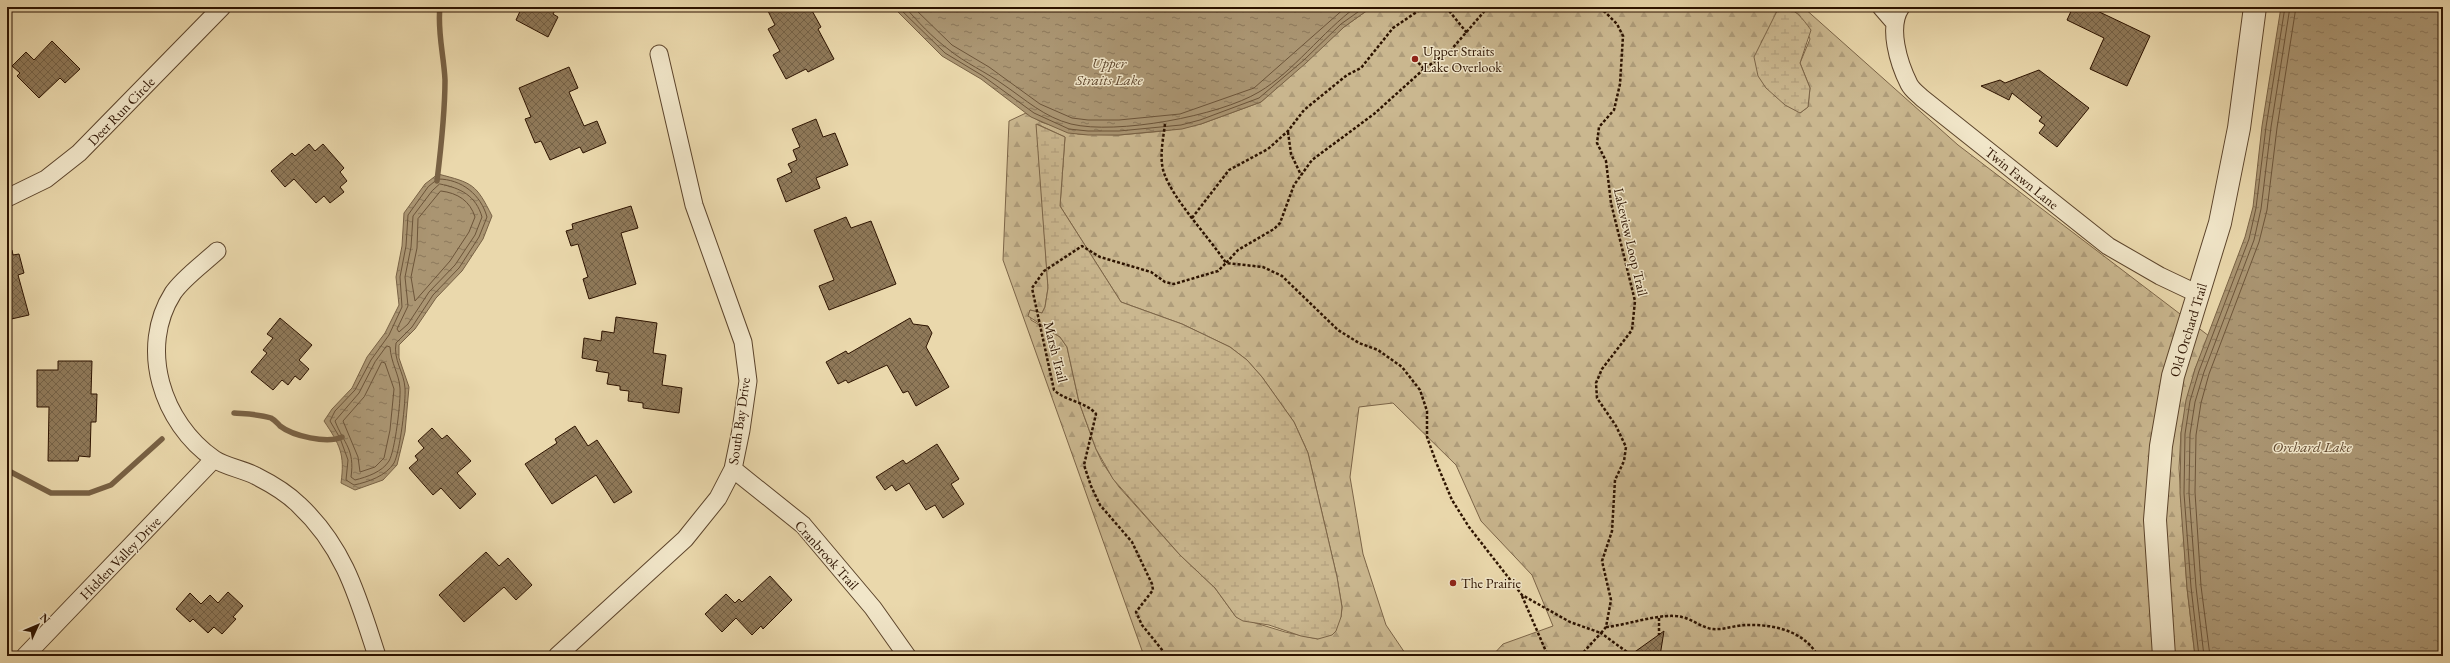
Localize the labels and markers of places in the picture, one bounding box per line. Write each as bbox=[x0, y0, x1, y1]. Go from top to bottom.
place label: Upper Straits Lake Overlook bbox=[1423, 42, 1502, 76]
marker: Upper Straits Lake Overlook bbox=[1410, 54, 1420, 64]
place label: The Prairie bbox=[1461, 574, 1521, 592]
marker: The Prairie bbox=[1448, 578, 1458, 588]

